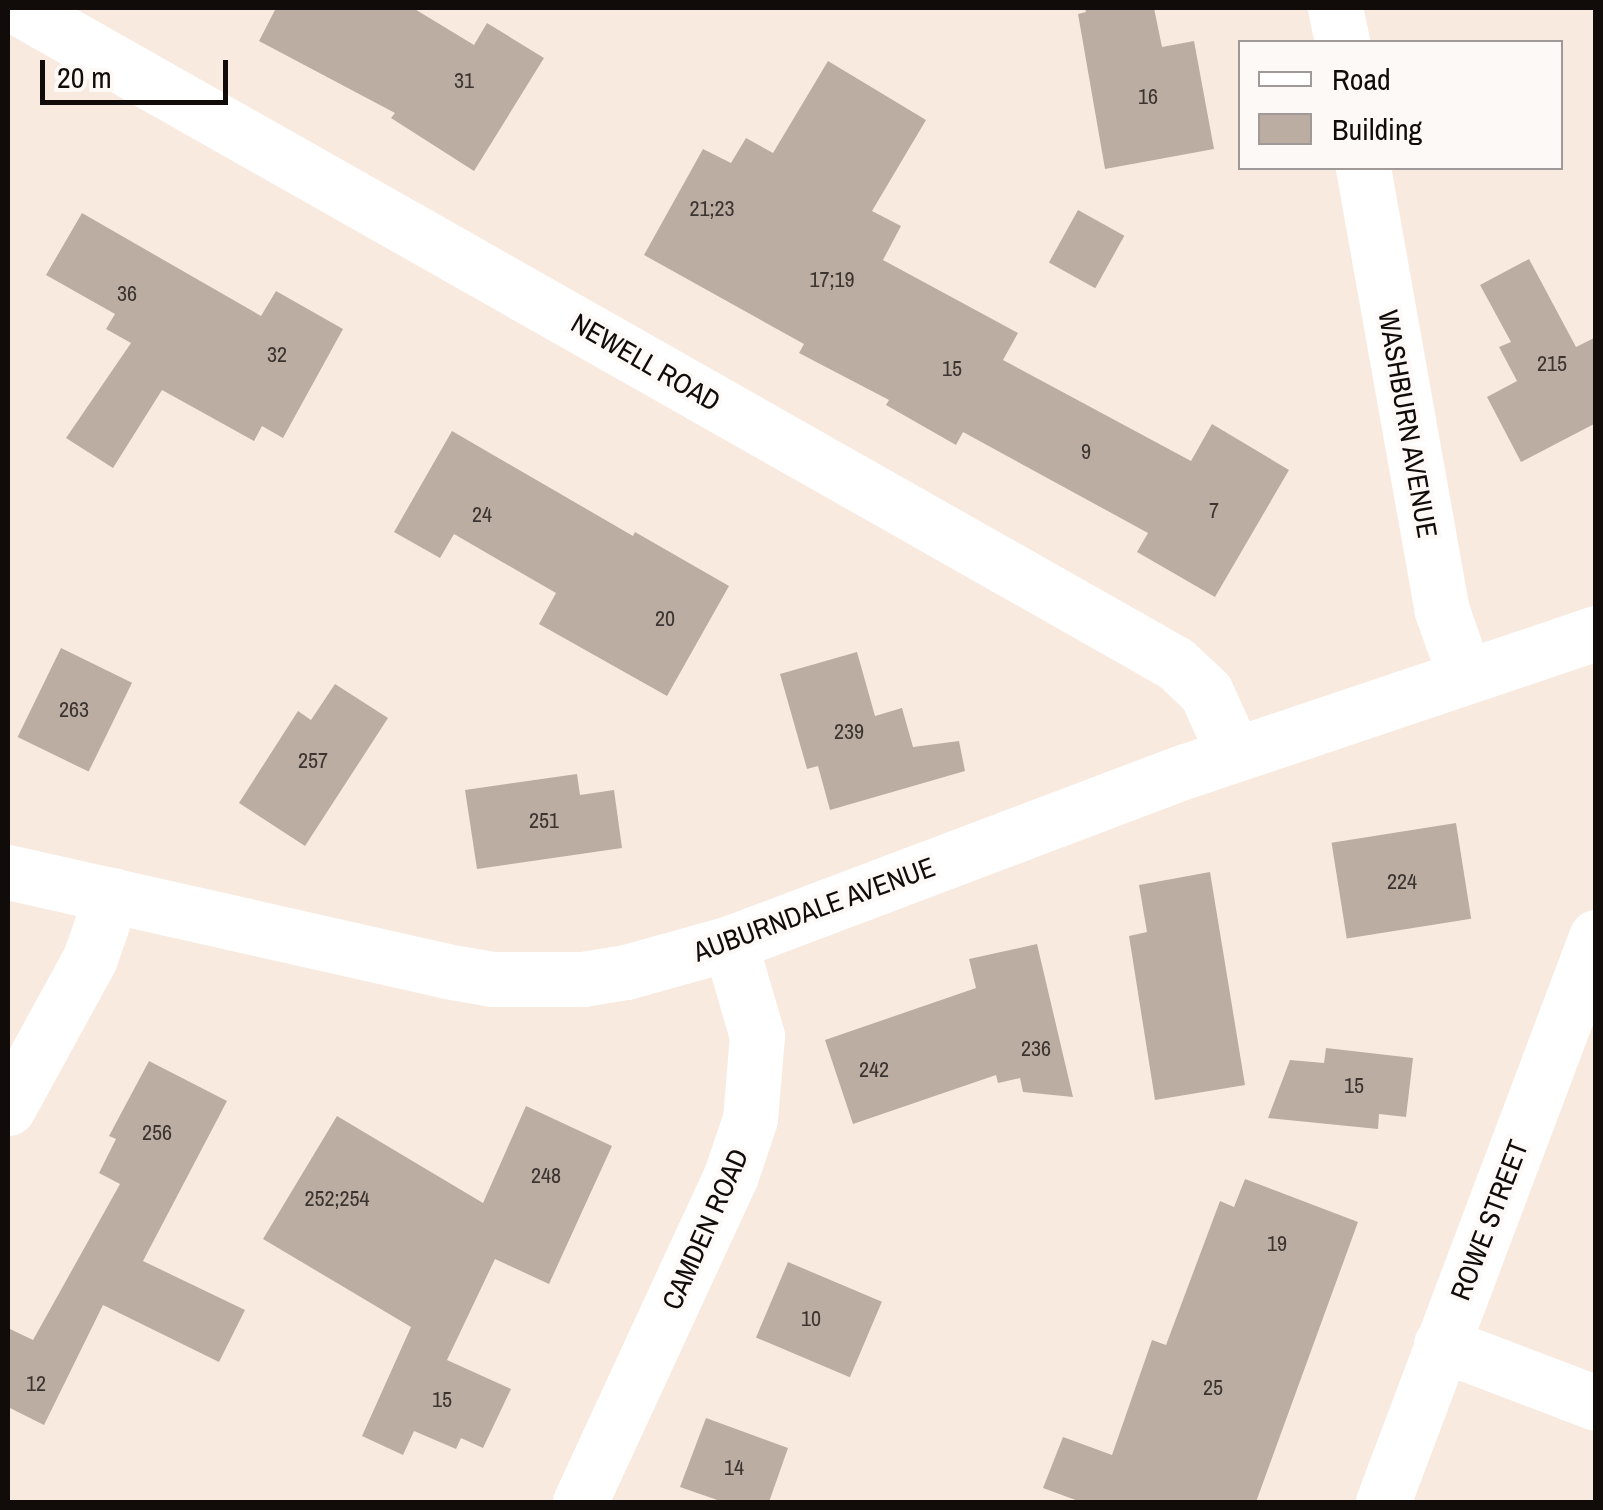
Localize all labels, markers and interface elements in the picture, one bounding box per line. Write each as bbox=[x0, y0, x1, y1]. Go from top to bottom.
scale bar bbox=[45, 40, 232, 102]
legend bbox=[1238, 40, 1563, 170]
text: 20 m bbox=[57, 57, 112, 97]
text: Road bbox=[1332, 59, 1391, 99]
house number: 31 bbox=[454, 68, 474, 94]
house number: 16 bbox=[1138, 84, 1158, 110]
text: Building bbox=[1332, 109, 1422, 149]
house number: 21;23 bbox=[689, 196, 735, 222]
house number: 17;19 bbox=[809, 267, 855, 293]
house number: 36 bbox=[117, 281, 137, 307]
street label: NEWELL ROAD bbox=[565, 306, 727, 418]
street label: WASHBURN AVENUE bbox=[1371, 307, 1445, 541]
house number: 32 bbox=[267, 342, 287, 368]
house number: 215 bbox=[1537, 351, 1567, 377]
house number: 15 bbox=[942, 356, 962, 382]
house number: 9 bbox=[1081, 439, 1091, 465]
house number: 7 bbox=[1209, 498, 1219, 524]
house number: 24 bbox=[472, 502, 492, 528]
house number: 20 bbox=[655, 606, 675, 632]
house number: 263 bbox=[59, 697, 89, 723]
house number: 239 bbox=[834, 719, 864, 745]
house number: 257 bbox=[298, 748, 328, 774]
house number: 251 bbox=[529, 808, 559, 834]
street label: AUBURNDALE AVENUE bbox=[688, 849, 940, 969]
house number: 224 bbox=[1387, 869, 1417, 895]
house number: 236 bbox=[1021, 1036, 1051, 1062]
house number: 242 bbox=[859, 1057, 889, 1083]
house number: 15 bbox=[1344, 1073, 1364, 1099]
house number: 256 bbox=[142, 1120, 172, 1146]
street label: ROWE STREET bbox=[1443, 1135, 1535, 1305]
street label: CAMDEN ROAD bbox=[655, 1144, 755, 1314]
house number: 248 bbox=[531, 1163, 561, 1189]
house number: 252;254 bbox=[304, 1186, 370, 1212]
house number: 19 bbox=[1267, 1231, 1287, 1257]
house number: 10 bbox=[801, 1306, 821, 1332]
house number: 12 bbox=[26, 1371, 46, 1397]
house number: 25 bbox=[1203, 1375, 1223, 1401]
house number: 15 bbox=[432, 1387, 452, 1413]
house number: 14 bbox=[724, 1455, 744, 1481]

